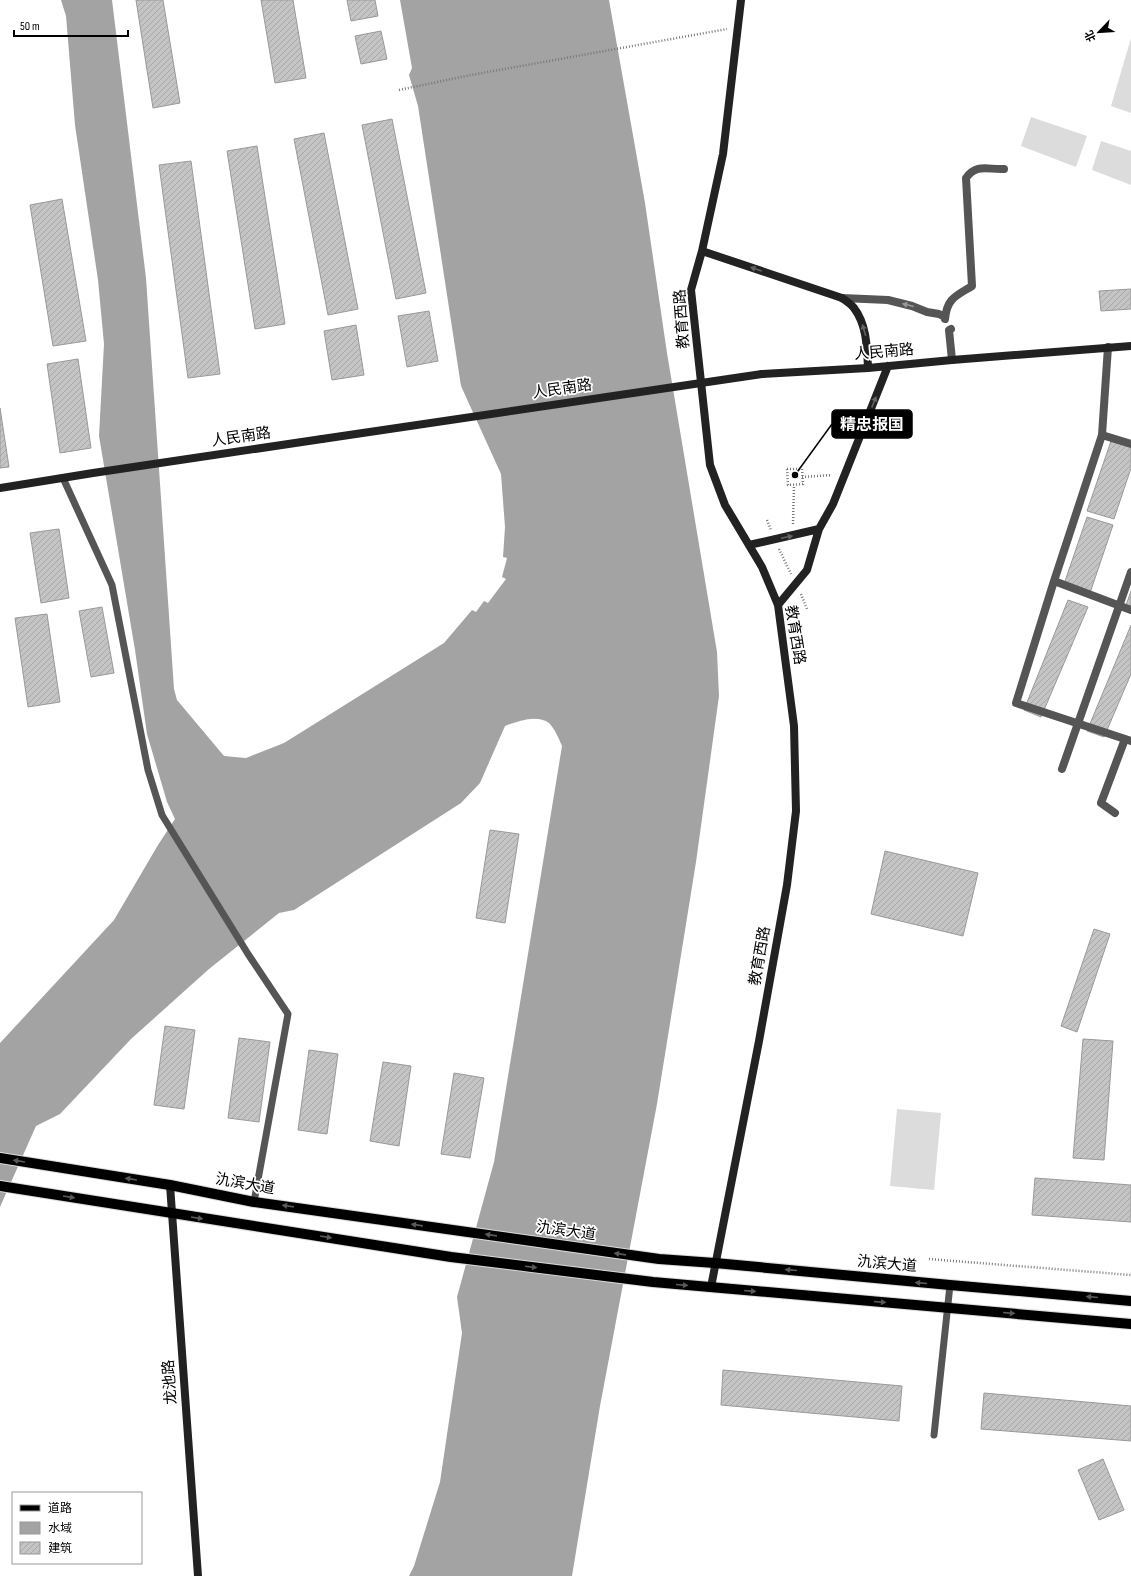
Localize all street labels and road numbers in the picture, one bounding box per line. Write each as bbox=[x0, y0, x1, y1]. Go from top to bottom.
street label: 教育西路 bbox=[670, 288, 694, 350]
street label: 人民南路 bbox=[853, 340, 915, 364]
street label: 人民南路 bbox=[531, 375, 593, 403]
street label: 人民南路 bbox=[210, 423, 272, 451]
street label: 教育西路 bbox=[781, 604, 809, 666]
street label: 教育西路 bbox=[745, 925, 775, 987]
street label: 氿滨大道 bbox=[214, 1169, 276, 1199]
street label: 氿滨大道 bbox=[535, 1217, 597, 1245]
street label: 氿滨大道 bbox=[856, 1252, 918, 1276]
street label: 龙池路 bbox=[159, 1359, 181, 1405]

